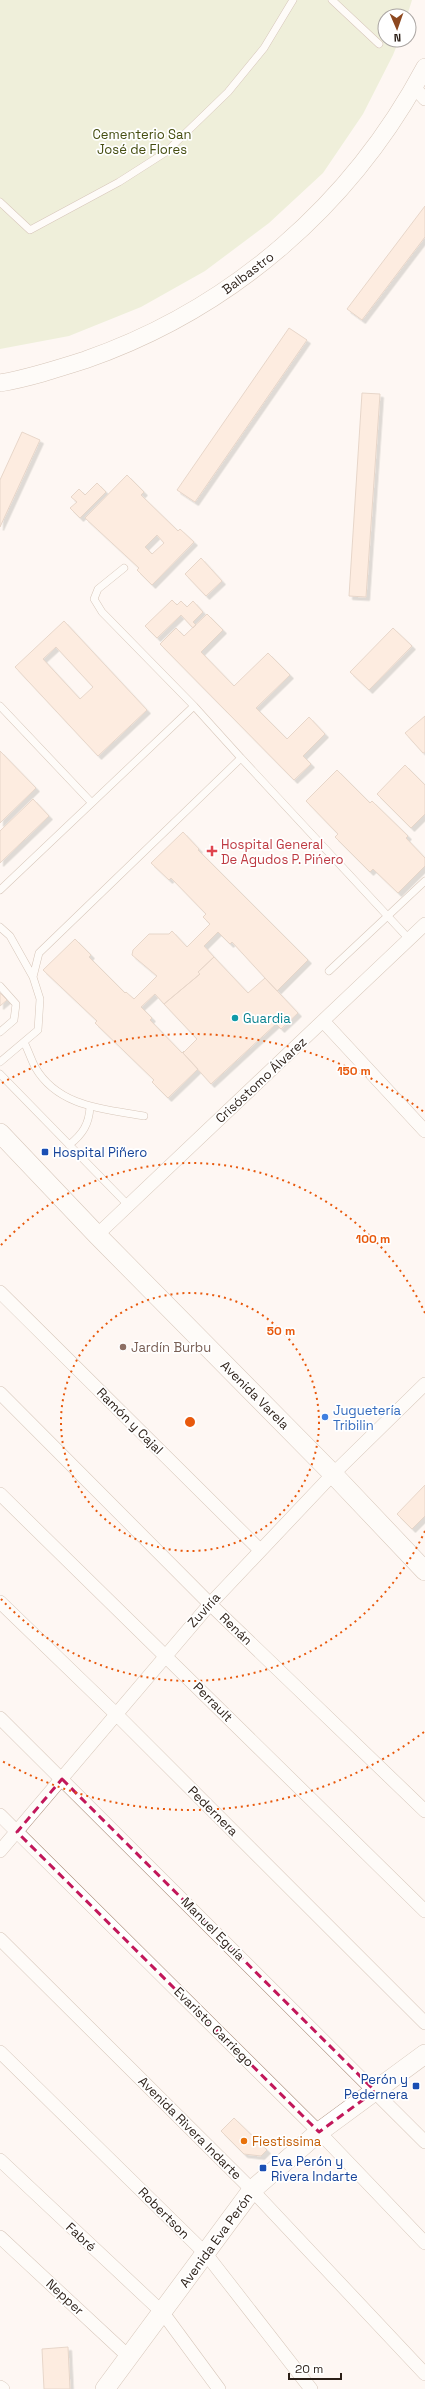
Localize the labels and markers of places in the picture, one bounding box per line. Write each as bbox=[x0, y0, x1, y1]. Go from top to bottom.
place label: Hospital General De Agudos P. Pińero bbox=[221, 836, 344, 868]
marker: Hospital General De Agudos P. Pińero bbox=[206, 845, 218, 857]
place label: Guardia bbox=[243, 1010, 291, 1027]
marker: Guardia bbox=[230, 1013, 240, 1023]
place label: Hospital Piñero bbox=[53, 1144, 147, 1161]
marker: Hospital Piñero bbox=[40, 1147, 50, 1157]
place label: Jardín Burbu bbox=[131, 1339, 211, 1356]
marker: Jardín Burbu bbox=[118, 1342, 128, 1352]
place label: Juguetería Tribilin bbox=[333, 1402, 402, 1434]
marker: Juguetería Tribilin bbox=[320, 1412, 330, 1422]
centre of rings bbox=[183, 1415, 197, 1429]
place label: Perón y Pedernera bbox=[344, 2071, 409, 2103]
marker: Perón y Pedernera bbox=[411, 2081, 421, 2091]
place label: Fiestissima bbox=[252, 2133, 322, 2150]
marker: Fiestissima bbox=[239, 2136, 249, 2146]
place label: Eva Perón y Rivera Indarte bbox=[271, 2153, 358, 2185]
marker: Eva Perón y Rivera Indarte bbox=[258, 2163, 268, 2173]

